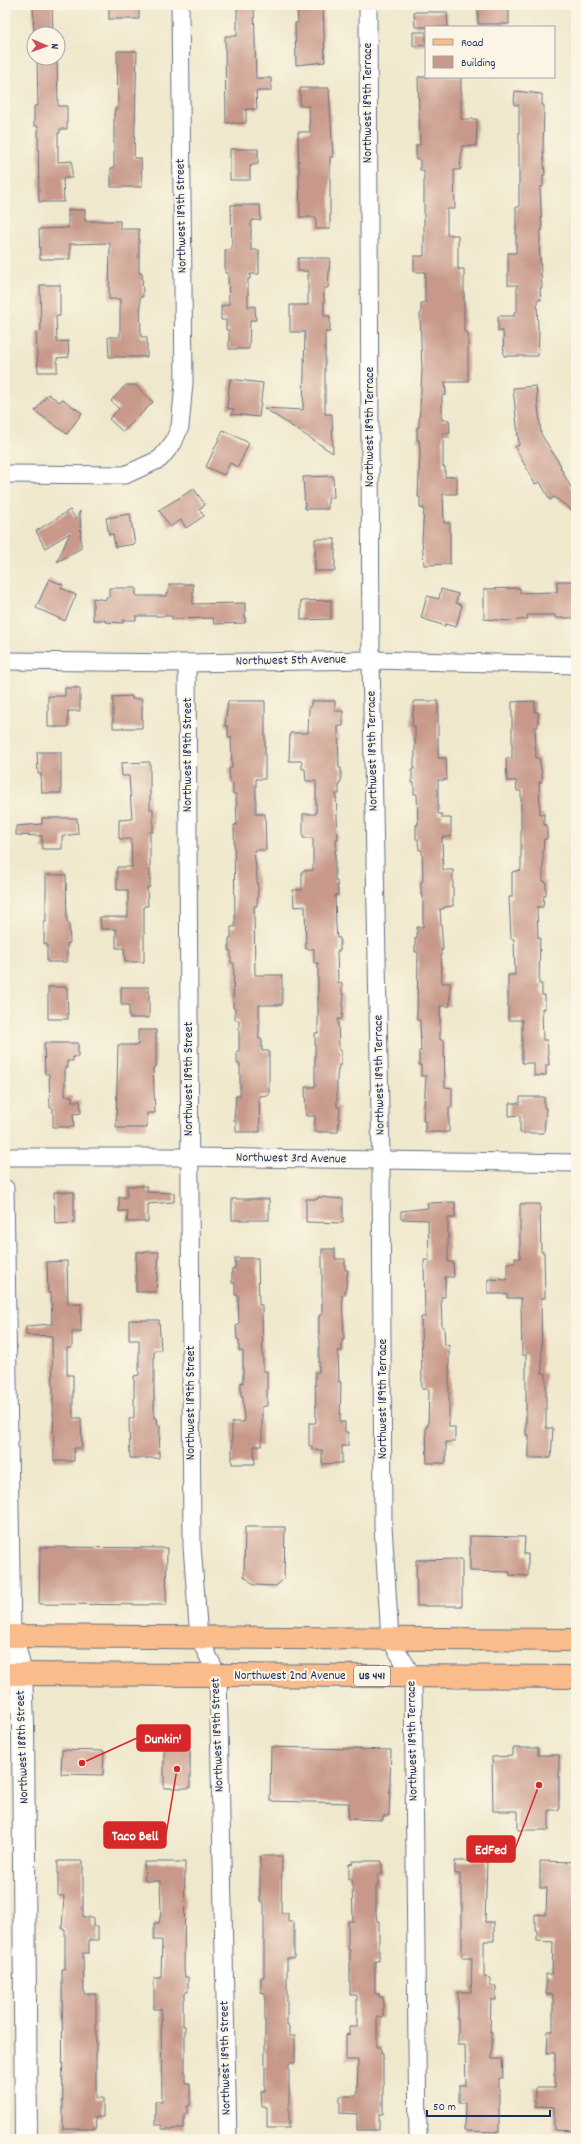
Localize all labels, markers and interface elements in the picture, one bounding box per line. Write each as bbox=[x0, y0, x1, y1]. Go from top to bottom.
north arrow bbox=[26, 26, 66, 66]
legend bbox=[425, 26, 555, 78]
text: Road bbox=[461, 35, 483, 52]
street label: Northwest 189th Terrace bbox=[359, 42, 378, 163]
text: N bbox=[46, 43, 62, 50]
text: Building bbox=[461, 55, 496, 72]
street label: Northwest 189th Street bbox=[171, 158, 192, 273]
street label: Northwest 189th Terrace bbox=[361, 366, 380, 487]
street label: Northwest 5th Avenue bbox=[236, 651, 347, 671]
street label: Northwest 189th Terrace bbox=[362, 690, 384, 811]
street label: Northwest 189th Street bbox=[179, 698, 198, 812]
street label: Northwest 189th Terrace bbox=[369, 1014, 391, 1135]
street label: Northwest 189th Street bbox=[180, 1022, 199, 1136]
street label: Northwest 3rd Avenue bbox=[236, 1149, 347, 1169]
street label: Northwest 189th Terrace bbox=[374, 1338, 393, 1459]
street label: Northwest 189th Street bbox=[182, 1346, 201, 1460]
road number: US 441 bbox=[354, 1666, 390, 1686]
street label: Northwest 2nd Avenue bbox=[234, 1667, 346, 1686]
street label: Northwest 189th Street bbox=[207, 1677, 229, 1793]
street label: Northwest 189th Terrace bbox=[402, 1680, 424, 1801]
street label: Northwest 188th Street bbox=[12, 1690, 34, 1804]
callout: Dunkin' bbox=[137, 1725, 190, 1751]
text: Dunkin' bbox=[144, 1730, 182, 1750]
callout: Taco Bell bbox=[104, 1822, 166, 1848]
text: Taco Bell bbox=[112, 1827, 159, 1847]
callout: EdFed bbox=[467, 1836, 515, 1862]
text: EdFed bbox=[475, 1841, 507, 1861]
street label: Northwest 189th Street bbox=[215, 2000, 236, 2115]
scale bar bbox=[427, 2092, 550, 2118]
text: 50 m bbox=[433, 2099, 456, 2116]

